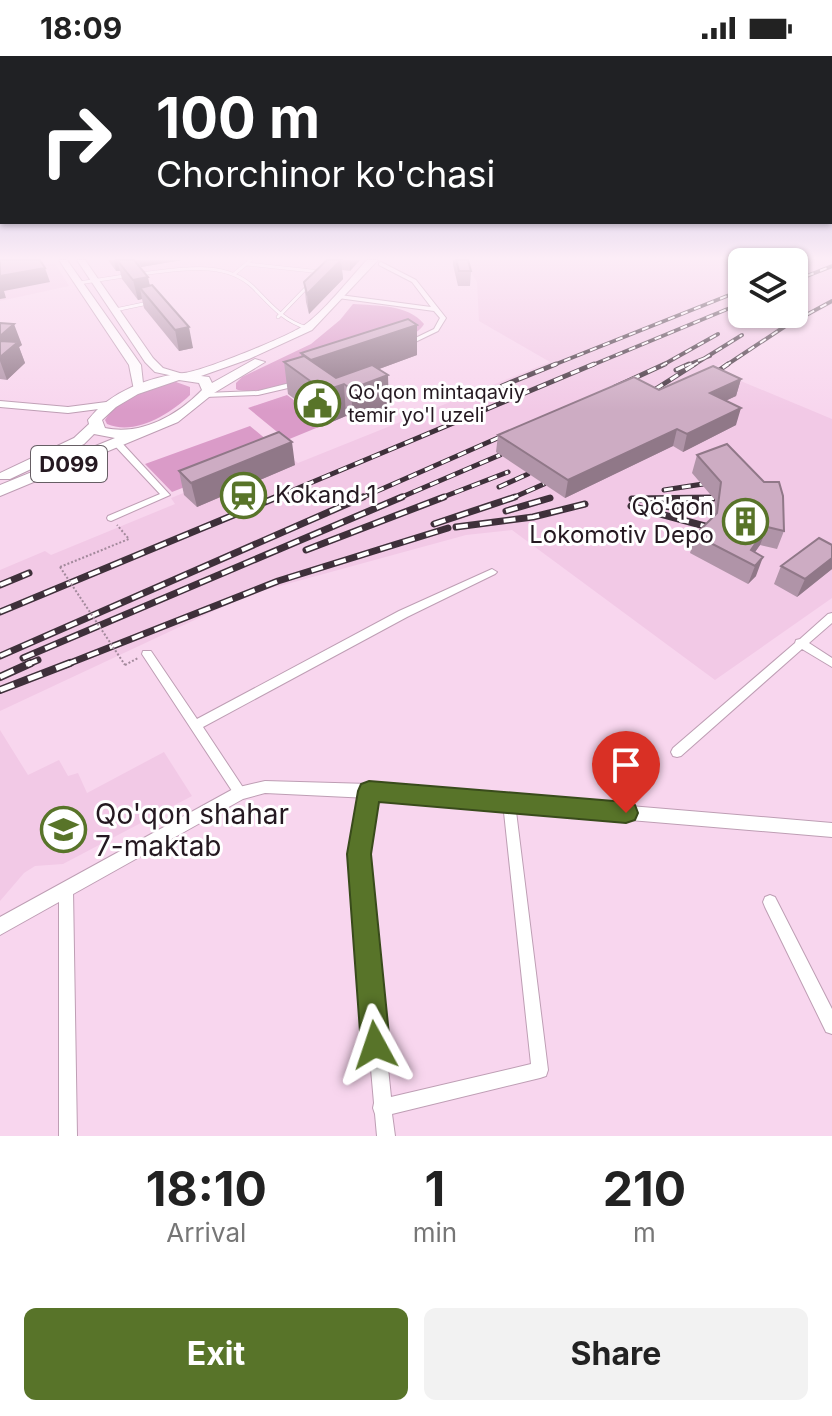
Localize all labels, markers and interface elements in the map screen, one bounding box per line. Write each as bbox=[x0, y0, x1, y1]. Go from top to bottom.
text: 18:09 bbox=[40, 10, 122, 46]
text: 100 m bbox=[156, 84, 320, 152]
icon: right bbox=[24, 88, 128, 192]
text: Chorchinor ko'chasi bbox=[156, 152, 495, 196]
map controls bbox=[728, 248, 808, 328]
button: layers bbox=[728, 248, 808, 328]
public building icon: Qo'qon mintaqaviy temir yo'l uzeli bbox=[293, 380, 341, 428]
place label: Qo'qon mintaqaviy temir yo'l uzeli bbox=[348, 380, 525, 427]
road number: D099 bbox=[31, 446, 107, 482]
station icon: Kokand 1 bbox=[220, 471, 268, 519]
place label: Kokand 1 bbox=[275, 480, 377, 509]
place label: Qo'qon Lokomotiv Depo bbox=[529, 492, 714, 549]
building icon: Qo'qon Lokomotiv Depo bbox=[721, 497, 769, 545]
pin bbox=[592, 731, 660, 813]
icon: arrive bbox=[604, 743, 648, 787]
place label: Qo'qon shahar 7-maktab bbox=[95, 797, 289, 863]
school or university icon: Qo'qon shahar 7-maktab bbox=[40, 806, 88, 854]
position arrow bbox=[333, 1003, 417, 1087]
text: 18:10 bbox=[146, 1159, 267, 1218]
text: 1 bbox=[424, 1159, 445, 1218]
text: 210 bbox=[603, 1159, 686, 1218]
text: Arrival bbox=[166, 1217, 246, 1248]
text: min bbox=[413, 1217, 457, 1248]
text: m bbox=[633, 1217, 656, 1248]
button: Exit bbox=[24, 1308, 408, 1400]
button: Share bbox=[424, 1308, 808, 1400]

